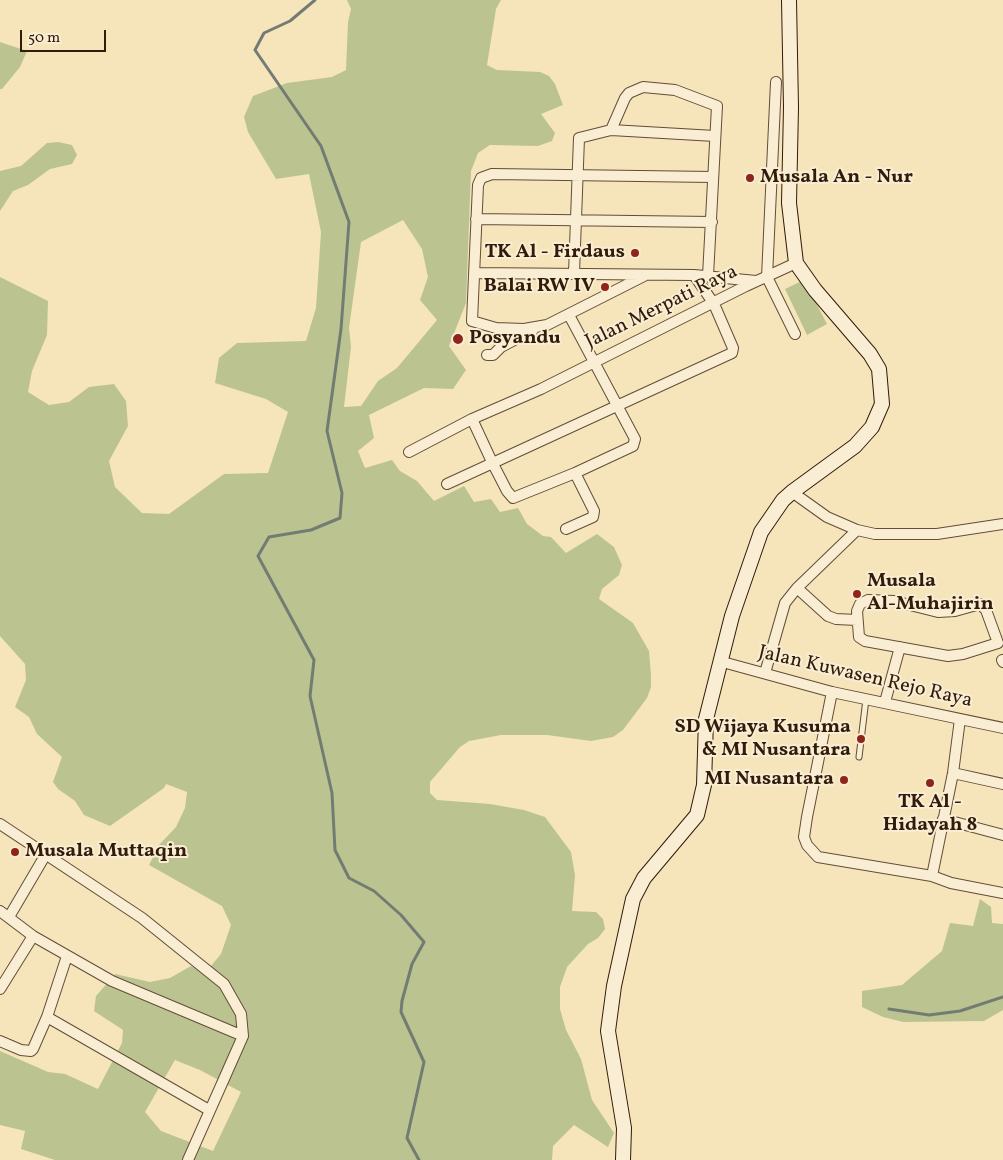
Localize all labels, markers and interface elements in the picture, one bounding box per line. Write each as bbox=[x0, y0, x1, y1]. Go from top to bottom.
scale bar bbox=[22, 20, 109, 52]
text: 50 m bbox=[28, 28, 60, 49]
place label: Musala An - Nur bbox=[760, 166, 913, 190]
marker: Musala An - Nur bbox=[744, 172, 756, 184]
place label: TK Al - Firdaus bbox=[484, 241, 625, 265]
marker: TK Al - Firdaus bbox=[629, 247, 641, 259]
street label: Jalan Merpati Raya bbox=[582, 261, 742, 355]
place label: Balai RW IV bbox=[484, 275, 595, 299]
marker: Balai RW IV bbox=[599, 281, 611, 293]
place label: Posyandu bbox=[469, 327, 561, 351]
marker: Posyandu bbox=[451, 332, 465, 346]
place label: Musala Al-Muhajirin bbox=[867, 570, 994, 617]
marker: Musala Al-Muhajirin bbox=[851, 588, 863, 600]
street label: Jalan Kuwasen Rejo Raya bbox=[756, 642, 974, 714]
place label: SD Wijaya Kusuma & MI Nusantara bbox=[674, 716, 851, 763]
marker: SD Wijaya Kusuma & MI Nusantara bbox=[855, 733, 867, 745]
place label: MI Nusantara bbox=[704, 768, 834, 792]
marker: MI Nusantara bbox=[838, 774, 850, 786]
marker: TK Al - Hidayah 8 bbox=[924, 777, 936, 789]
place label: TK Al - Hidayah 8 bbox=[883, 791, 977, 838]
place label: Musala Muttaqin bbox=[25, 840, 187, 864]
marker: Musala Muttaqin bbox=[9, 846, 21, 858]

